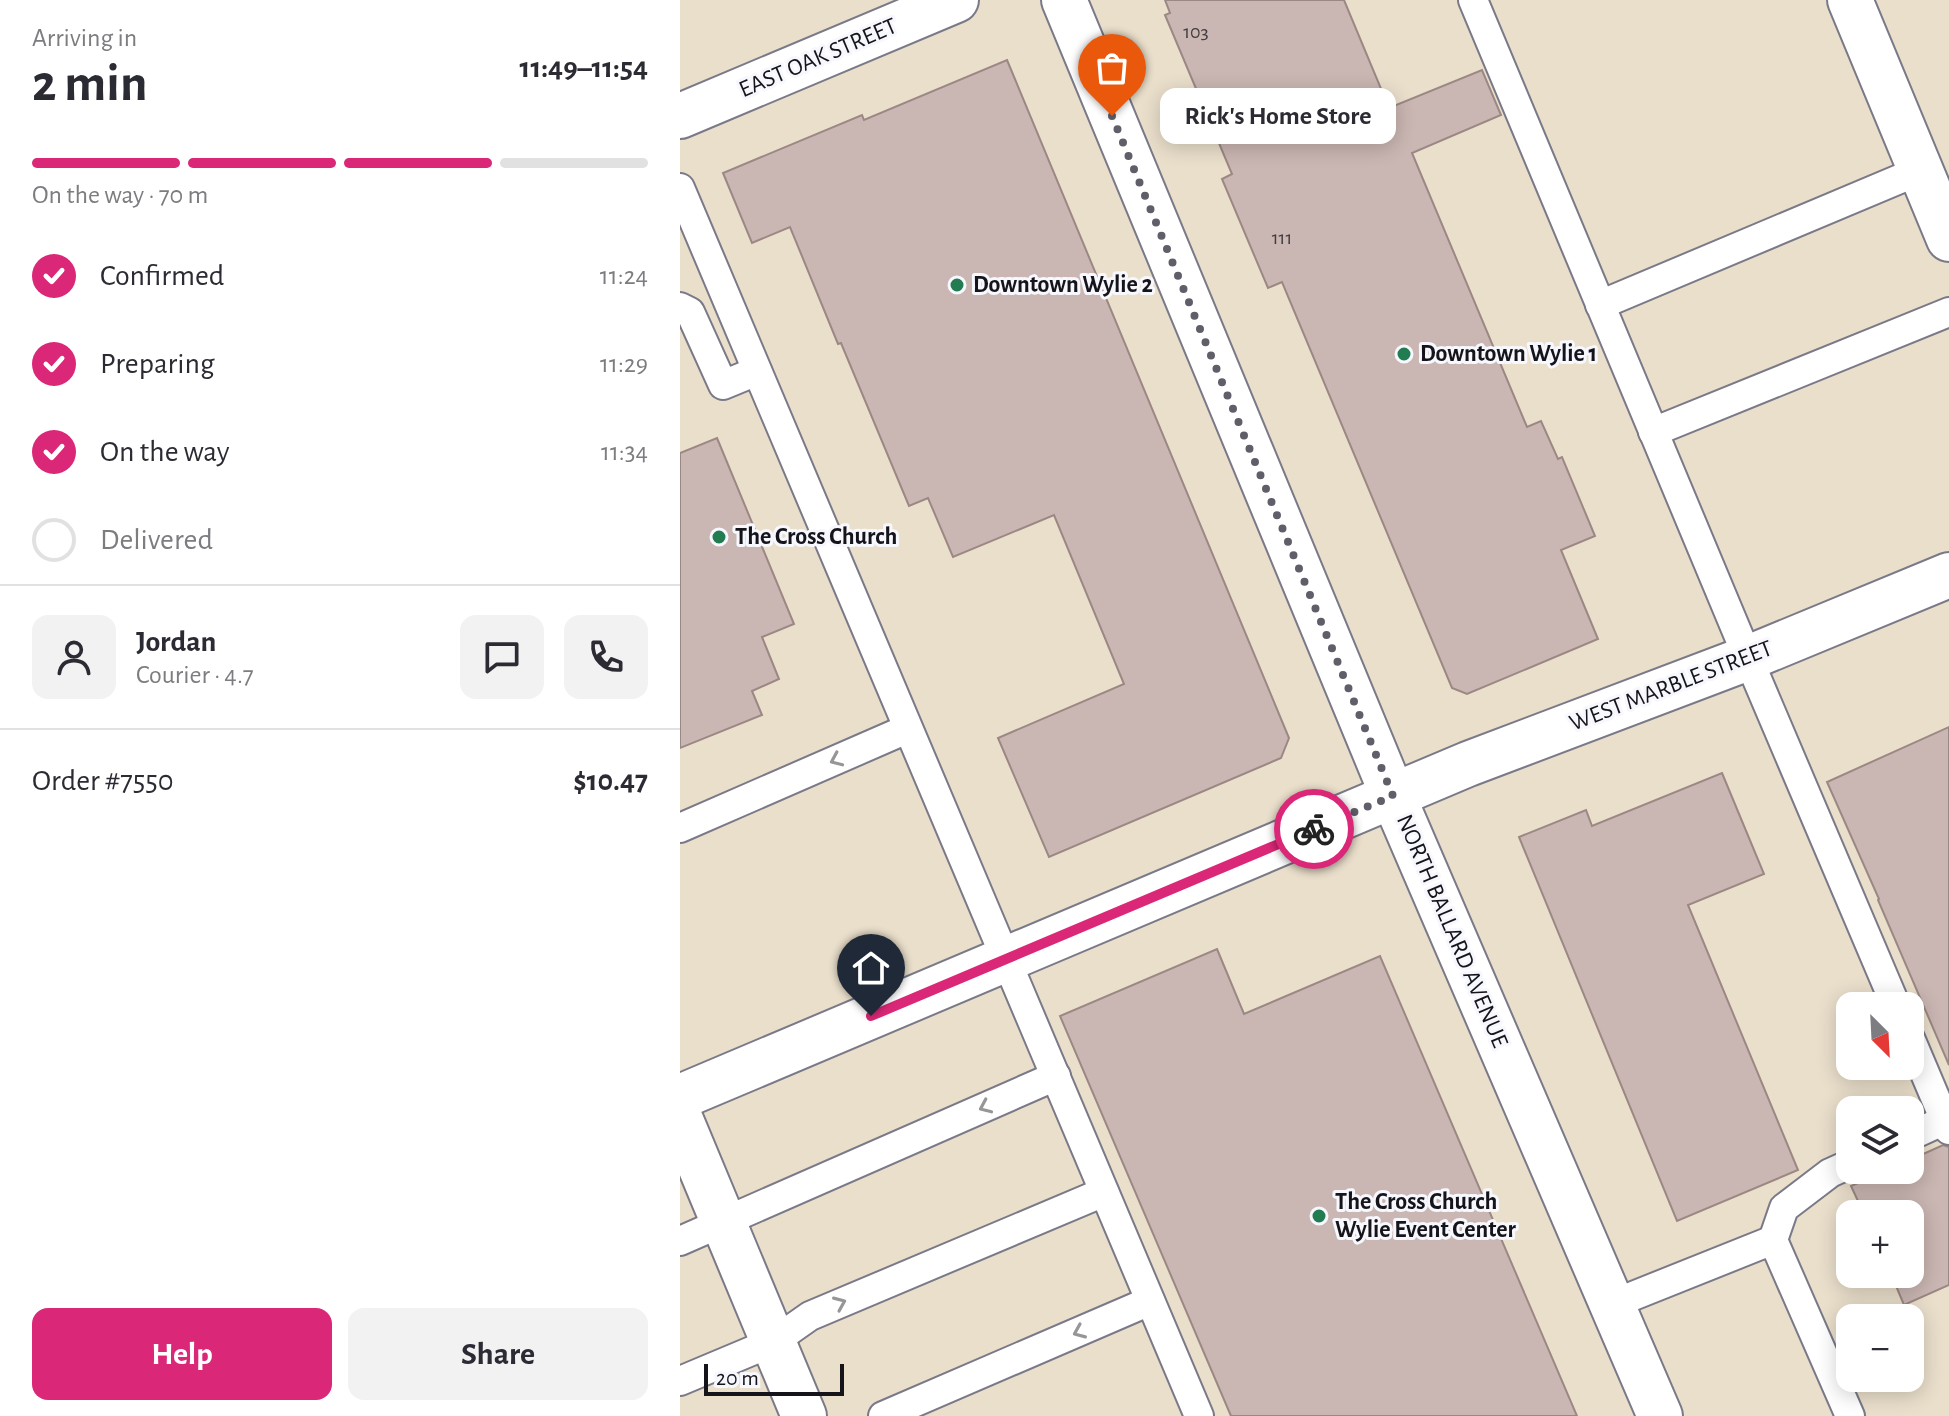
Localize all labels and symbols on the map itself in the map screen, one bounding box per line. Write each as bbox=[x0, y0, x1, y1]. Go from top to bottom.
street label: EAST OAK STREET bbox=[736, 14, 901, 102]
house number: 103 bbox=[1183, 22, 1209, 42]
pin bbox=[1078, 34, 1146, 116]
callout: Rick's Home Store bbox=[1160, 88, 1396, 144]
house number: 111 bbox=[1272, 228, 1292, 248]
place label: Downtown Wylie 2 bbox=[973, 273, 1153, 297]
marker: Downtown Wylie 2 bbox=[948, 276, 966, 294]
place label: Downtown Wylie 1 bbox=[1420, 342, 1597, 366]
marker: Downtown Wylie 1 bbox=[1395, 345, 1413, 363]
place label: The Cross Church bbox=[735, 525, 897, 549]
marker: The Cross Church bbox=[710, 528, 728, 546]
street label: WEST MARBLE STREET bbox=[1566, 636, 1776, 736]
one-way arrow bbox=[830, 751, 844, 767]
courier bbox=[1274, 789, 1354, 869]
street label: NORTH BALLARD AVENUE bbox=[1392, 811, 1512, 1051]
pin bbox=[837, 934, 905, 1016]
north arrow bbox=[1836, 992, 1924, 1080]
one-way arrow bbox=[978, 1098, 993, 1114]
place label: The Cross Church Wylie Event Center bbox=[1335, 1190, 1516, 1242]
marker: The Cross Church Wylie Event Center bbox=[1310, 1207, 1328, 1225]
one-way arrow bbox=[832, 1297, 846, 1313]
one-way arrow bbox=[1073, 1322, 1087, 1338]
scale bar bbox=[704, 1360, 844, 1396]

